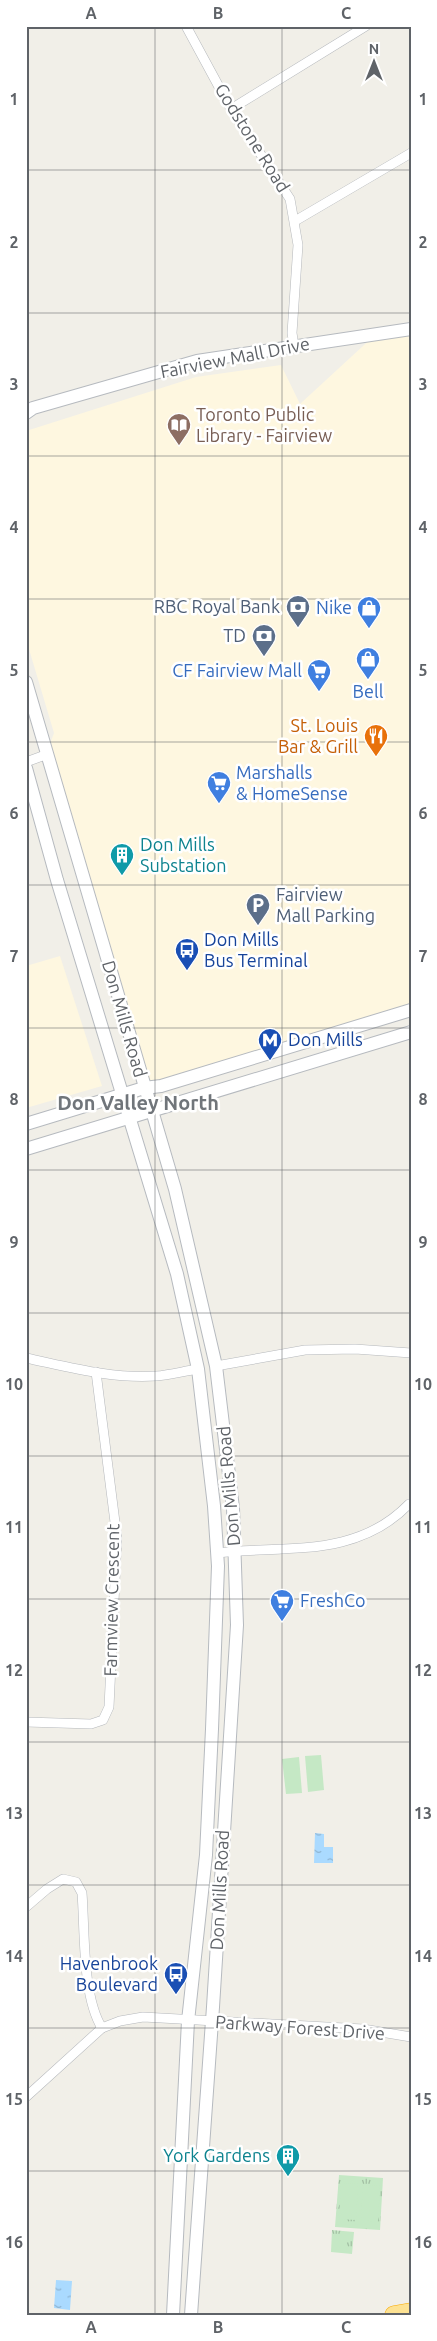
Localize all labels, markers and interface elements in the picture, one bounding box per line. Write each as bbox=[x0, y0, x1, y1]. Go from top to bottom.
text: A bbox=[85, 4, 97, 22]
text: B bbox=[213, 4, 223, 22]
text: C bbox=[341, 4, 351, 22]
north arrow bbox=[350, 38, 400, 88]
text: N bbox=[369, 41, 379, 57]
street label: Godstone Road bbox=[211, 80, 294, 195]
text: 1 bbox=[9, 90, 19, 108]
text: 1 bbox=[418, 90, 428, 108]
text: 2 bbox=[9, 233, 19, 251]
text: 2 bbox=[418, 233, 428, 251]
street label: Fairview Mall Drive bbox=[158, 333, 311, 381]
text: 3 bbox=[9, 375, 19, 393]
text: 3 bbox=[418, 375, 428, 393]
place label: Toronto Public Library - Fairview bbox=[196, 404, 332, 445]
library icon: Toronto Public Library - Fairview bbox=[166, 412, 192, 446]
text: 4 bbox=[9, 518, 19, 536]
text: 4 bbox=[418, 518, 428, 536]
bank icon: RBC Royal Bank bbox=[285, 594, 311, 628]
shop icon: Nike bbox=[356, 595, 382, 629]
place label: RBC Royal Bank bbox=[154, 596, 280, 616]
place label: Nike bbox=[316, 597, 352, 617]
bank icon: TD bbox=[251, 623, 277, 657]
place label: TD bbox=[223, 625, 246, 645]
shop icon: Bell bbox=[355, 646, 381, 680]
supermarket icon: CF Fairview Mall bbox=[306, 658, 332, 692]
place label: CF Fairview Mall bbox=[172, 660, 302, 680]
text: 5 bbox=[9, 661, 19, 679]
text: 5 bbox=[418, 661, 428, 679]
place label: Bell bbox=[353, 681, 384, 701]
place label: St. Louis Bar & Grill bbox=[278, 715, 358, 756]
restaurant icon: St. Louis Bar & Grill bbox=[363, 723, 389, 757]
place label: Marshalls & HomeSense bbox=[236, 762, 348, 803]
supermarket icon: Marshalls & HomeSense bbox=[206, 770, 232, 804]
text: 6 bbox=[9, 804, 19, 822]
text: 6 bbox=[418, 804, 428, 822]
place label: Don Mills Substation bbox=[140, 834, 227, 875]
building icon: Don Mills Substation bbox=[109, 842, 135, 876]
place label: Fairview Mall Parking bbox=[276, 884, 375, 925]
parking icon: Fairview Mall Parking bbox=[245, 892, 271, 926]
place label: Don Mills Bus Terminal bbox=[204, 929, 308, 970]
bus stop icon: Don Mills Bus Terminal bbox=[174, 937, 200, 971]
text: 7 bbox=[9, 947, 19, 965]
text: 7 bbox=[418, 947, 428, 965]
street label: Don Mills Road bbox=[99, 958, 151, 1079]
metro station icon: Don Mills bbox=[257, 1027, 283, 1061]
place label: Don Mills bbox=[288, 1029, 363, 1049]
text: 8 bbox=[9, 1090, 19, 1108]
text: 8 bbox=[418, 1090, 428, 1108]
district label: Don Valley North bbox=[57, 1091, 219, 1114]
text: 9 bbox=[9, 1233, 19, 1251]
text: 9 bbox=[418, 1233, 428, 1251]
text: 10 bbox=[5, 1375, 23, 1393]
text: 10 bbox=[414, 1375, 432, 1393]
street label: Don Mills Road bbox=[213, 1425, 243, 1547]
text: 11 bbox=[5, 1518, 23, 1536]
text: 11 bbox=[414, 1518, 432, 1536]
street label: Farmview Crescent bbox=[100, 1523, 122, 1677]
supermarket icon: FreshCo bbox=[269, 1588, 295, 1622]
place label: FreshCo bbox=[300, 1590, 366, 1610]
text: 12 bbox=[5, 1661, 23, 1679]
text: 12 bbox=[414, 1661, 432, 1679]
text: 13 bbox=[5, 1804, 23, 1822]
text: 13 bbox=[414, 1804, 432, 1822]
street label: Don Mills Road bbox=[206, 1829, 232, 1951]
text: 14 bbox=[5, 1947, 23, 1965]
text: 14 bbox=[414, 1947, 432, 1965]
place label: Havenbrook Boulevard bbox=[60, 1953, 158, 1994]
bus stop icon: Havenbrook Boulevard bbox=[163, 1961, 189, 1995]
street label: Parkway Forest Drive bbox=[215, 2011, 386, 2043]
text: 15 bbox=[5, 2090, 23, 2108]
text: 15 bbox=[414, 2090, 432, 2108]
building icon: York Gardens bbox=[275, 2143, 301, 2177]
place label: York Gardens bbox=[163, 2145, 270, 2165]
text: 16 bbox=[5, 2233, 23, 2251]
text: 16 bbox=[414, 2233, 432, 2251]
text: A bbox=[85, 2318, 97, 2336]
text: B bbox=[213, 2318, 223, 2336]
text: C bbox=[341, 2318, 351, 2336]

